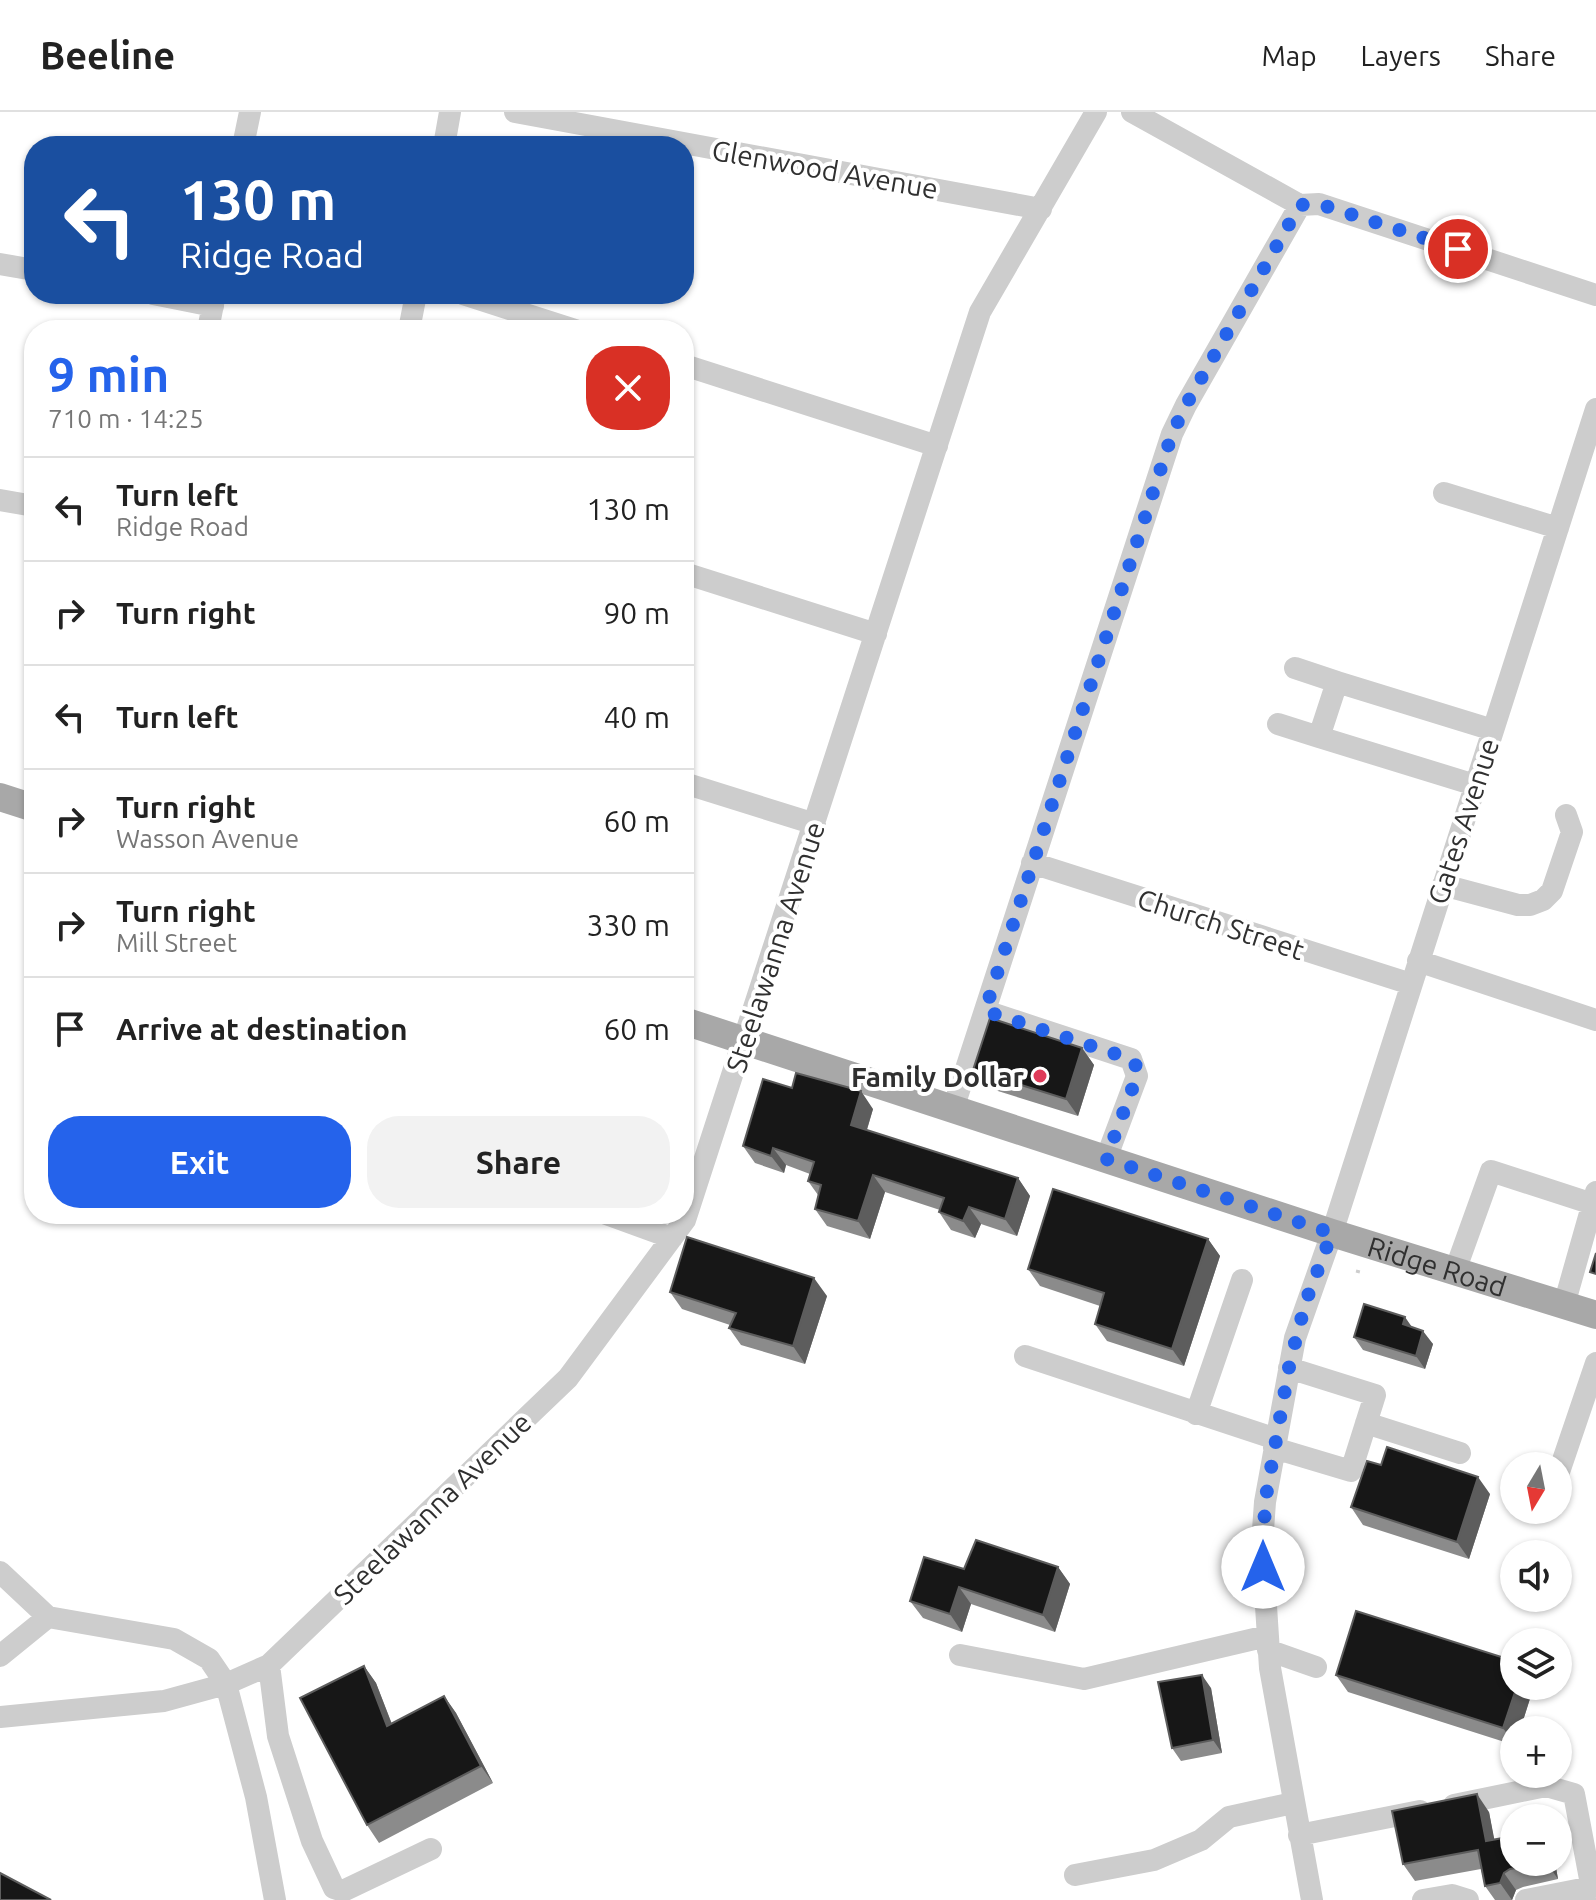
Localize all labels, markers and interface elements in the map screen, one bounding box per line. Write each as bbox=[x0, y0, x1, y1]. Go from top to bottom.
text: Beeline bbox=[40, 34, 175, 76]
text: Map bbox=[1261, 40, 1317, 71]
text: Layers bbox=[1361, 40, 1441, 71]
text: Share bbox=[1485, 40, 1556, 71]
street label: Glenwood Avenue bbox=[710, 134, 940, 204]
icon: left bbox=[48, 168, 152, 272]
text: 130 m bbox=[180, 168, 336, 231]
pin bbox=[1424, 215, 1492, 283]
icon: arrive bbox=[1436, 227, 1480, 271]
text: Ridge Road bbox=[180, 234, 364, 275]
button: close bbox=[586, 346, 670, 430]
text: 9 min bbox=[48, 347, 169, 401]
text: 710 m · 14:25 bbox=[48, 404, 204, 433]
text: Turn left bbox=[116, 478, 238, 512]
icon: left bbox=[48, 487, 92, 531]
text: 130 m bbox=[586, 492, 670, 526]
text: Ridge Road bbox=[116, 512, 249, 541]
icon: right bbox=[48, 591, 92, 635]
text: Turn right bbox=[116, 596, 256, 630]
text: 90 m bbox=[603, 596, 670, 630]
icon: left bbox=[48, 695, 92, 739]
text: Turn left bbox=[116, 700, 238, 734]
text: 40 m bbox=[603, 700, 670, 734]
street label: Gates Avenue bbox=[1422, 734, 1504, 908]
text: Turn right bbox=[116, 790, 256, 824]
icon: right bbox=[48, 799, 92, 843]
text: 60 m bbox=[603, 804, 670, 838]
street label: Steelawanna Avenue bbox=[720, 818, 830, 1076]
text: Wasson Avenue bbox=[116, 824, 299, 853]
street label: Church Street bbox=[1134, 882, 1308, 966]
text: Turn right bbox=[116, 894, 256, 928]
icon: right bbox=[48, 903, 92, 947]
text: 330 m bbox=[586, 908, 670, 942]
text: Mill Street bbox=[116, 928, 237, 957]
icon: arrive bbox=[48, 1007, 92, 1051]
text: Arrive at destination bbox=[116, 1012, 408, 1046]
text: 60 m bbox=[603, 1012, 670, 1046]
place label: Family Dollar bbox=[851, 1061, 1024, 1092]
marker: Family Dollar bbox=[1031, 1067, 1049, 1085]
button: Exit bbox=[48, 1116, 351, 1208]
button: Share bbox=[367, 1116, 670, 1208]
street label: Ridge Road bbox=[1364, 1230, 1510, 1302]
street label: Steelawanna Avenue bbox=[327, 1406, 537, 1610]
north arrow bbox=[1500, 1452, 1572, 1524]
map controls bbox=[1500, 1452, 1572, 1876]
position arrow bbox=[1221, 1525, 1305, 1609]
button: sound bbox=[1500, 1540, 1572, 1612]
button: layers bbox=[1500, 1628, 1572, 1700]
button: + bbox=[1500, 1716, 1572, 1788]
button: − bbox=[1500, 1804, 1572, 1876]

